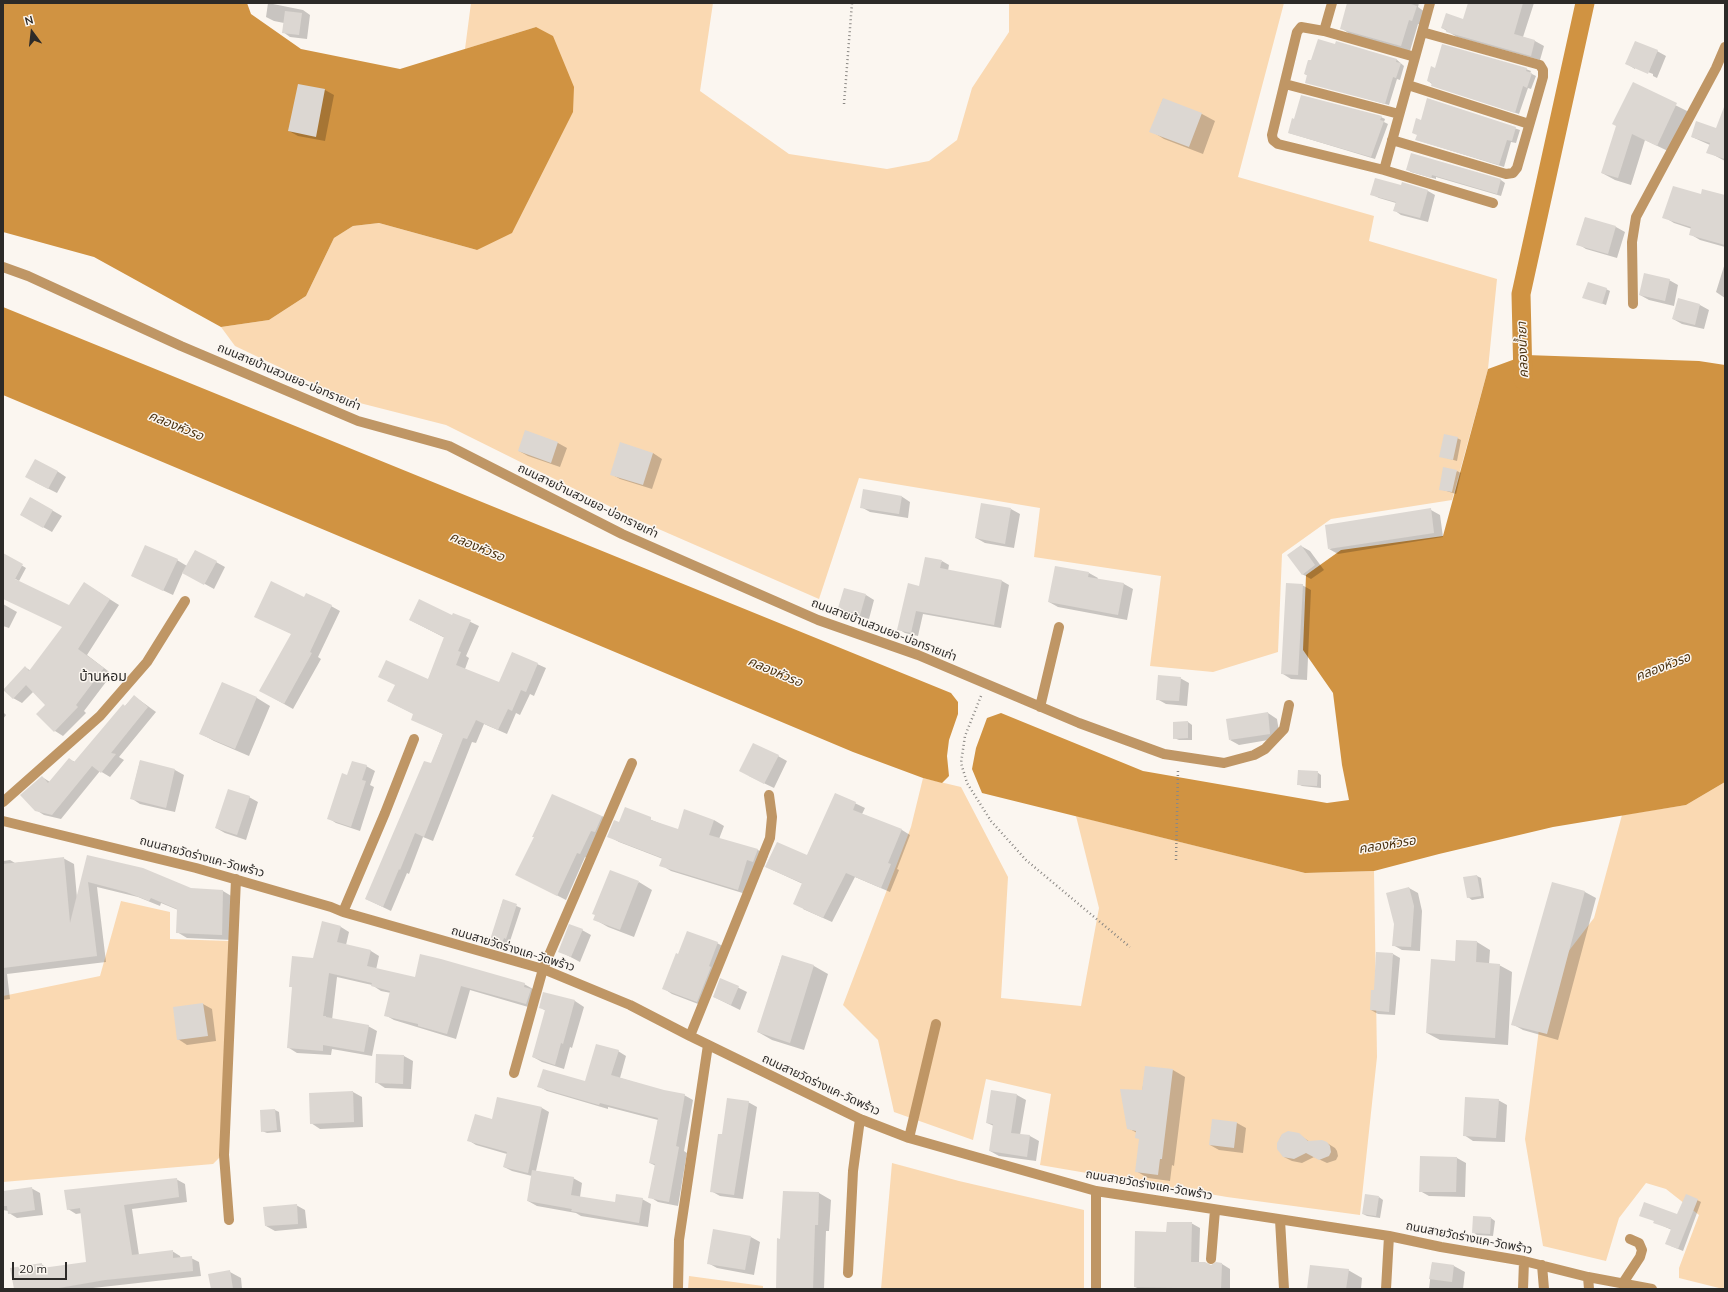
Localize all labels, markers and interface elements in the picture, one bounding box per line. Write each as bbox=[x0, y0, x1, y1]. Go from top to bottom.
north arrow bbox=[12, 12, 52, 52]
text: N bbox=[23, 13, 35, 28]
water label: คลองน้ำยา bbox=[1514, 322, 1532, 378]
street label: ถนนสายบ้านสวนยอ-บ่อทรายเก่า bbox=[215, 340, 363, 414]
water label: คลองหัวรอ bbox=[146, 408, 206, 444]
street label: ถนนสายบ้านสวนยอ-บ่อทรายเก่า bbox=[515, 461, 661, 541]
water label: คลองหัวรอ bbox=[447, 529, 507, 565]
street label: ถนนสายบ้านสวนยอ-บ่อทรายเก่า bbox=[809, 596, 959, 664]
water label: คลองหัวรอ bbox=[1633, 649, 1693, 685]
water label: คลองหัวรอ bbox=[745, 654, 805, 690]
district label: บ้านหอม bbox=[79, 669, 127, 685]
street label: ถนนสายวัดร่างแค-วัดพร้าว bbox=[138, 833, 266, 881]
water label: คลองหัวรอ bbox=[1357, 833, 1417, 857]
street label: ถนนสายวัดร่างแค-วัดพร้าว bbox=[449, 923, 577, 975]
street label: ถนนสายวัดร่างแค-วัดพร้าว bbox=[760, 1051, 882, 1119]
street label: ถนนสายวัดร่างแค-วัดพร้าว bbox=[1084, 1167, 1214, 1203]
street label: ถนนสายวัดร่างแค-วัดพร้าว bbox=[1404, 1219, 1534, 1257]
scale bar bbox=[14, 1254, 69, 1280]
text: 20 m bbox=[19, 1261, 47, 1276]

